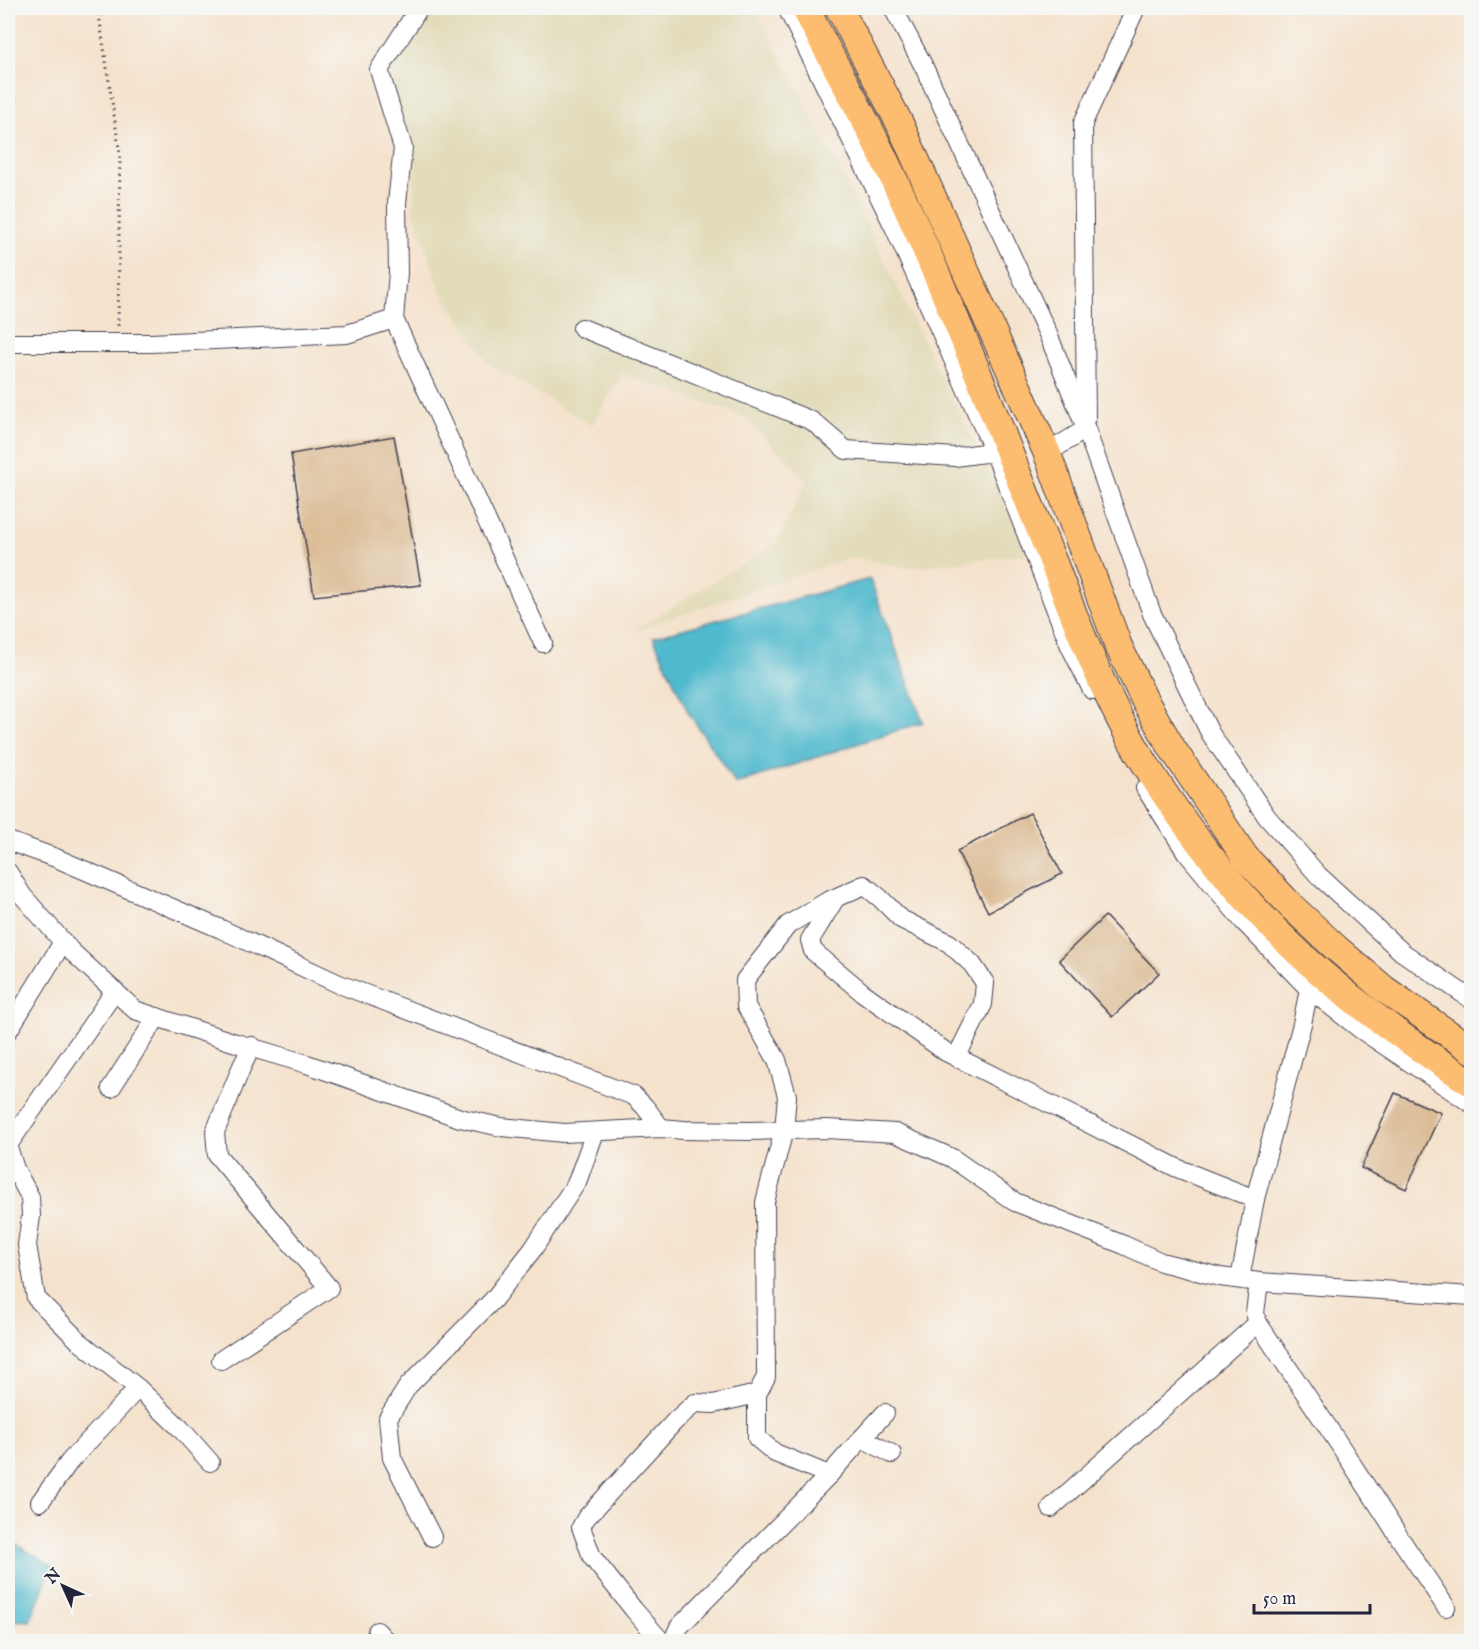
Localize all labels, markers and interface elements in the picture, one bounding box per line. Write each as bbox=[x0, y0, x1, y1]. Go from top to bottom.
north arrow bbox=[33, 1556, 93, 1616]
text: N bbox=[41, 1565, 66, 1589]
scale bar bbox=[1254, 1577, 1370, 1615]
text: 50 m bbox=[1263, 1588, 1296, 1611]

